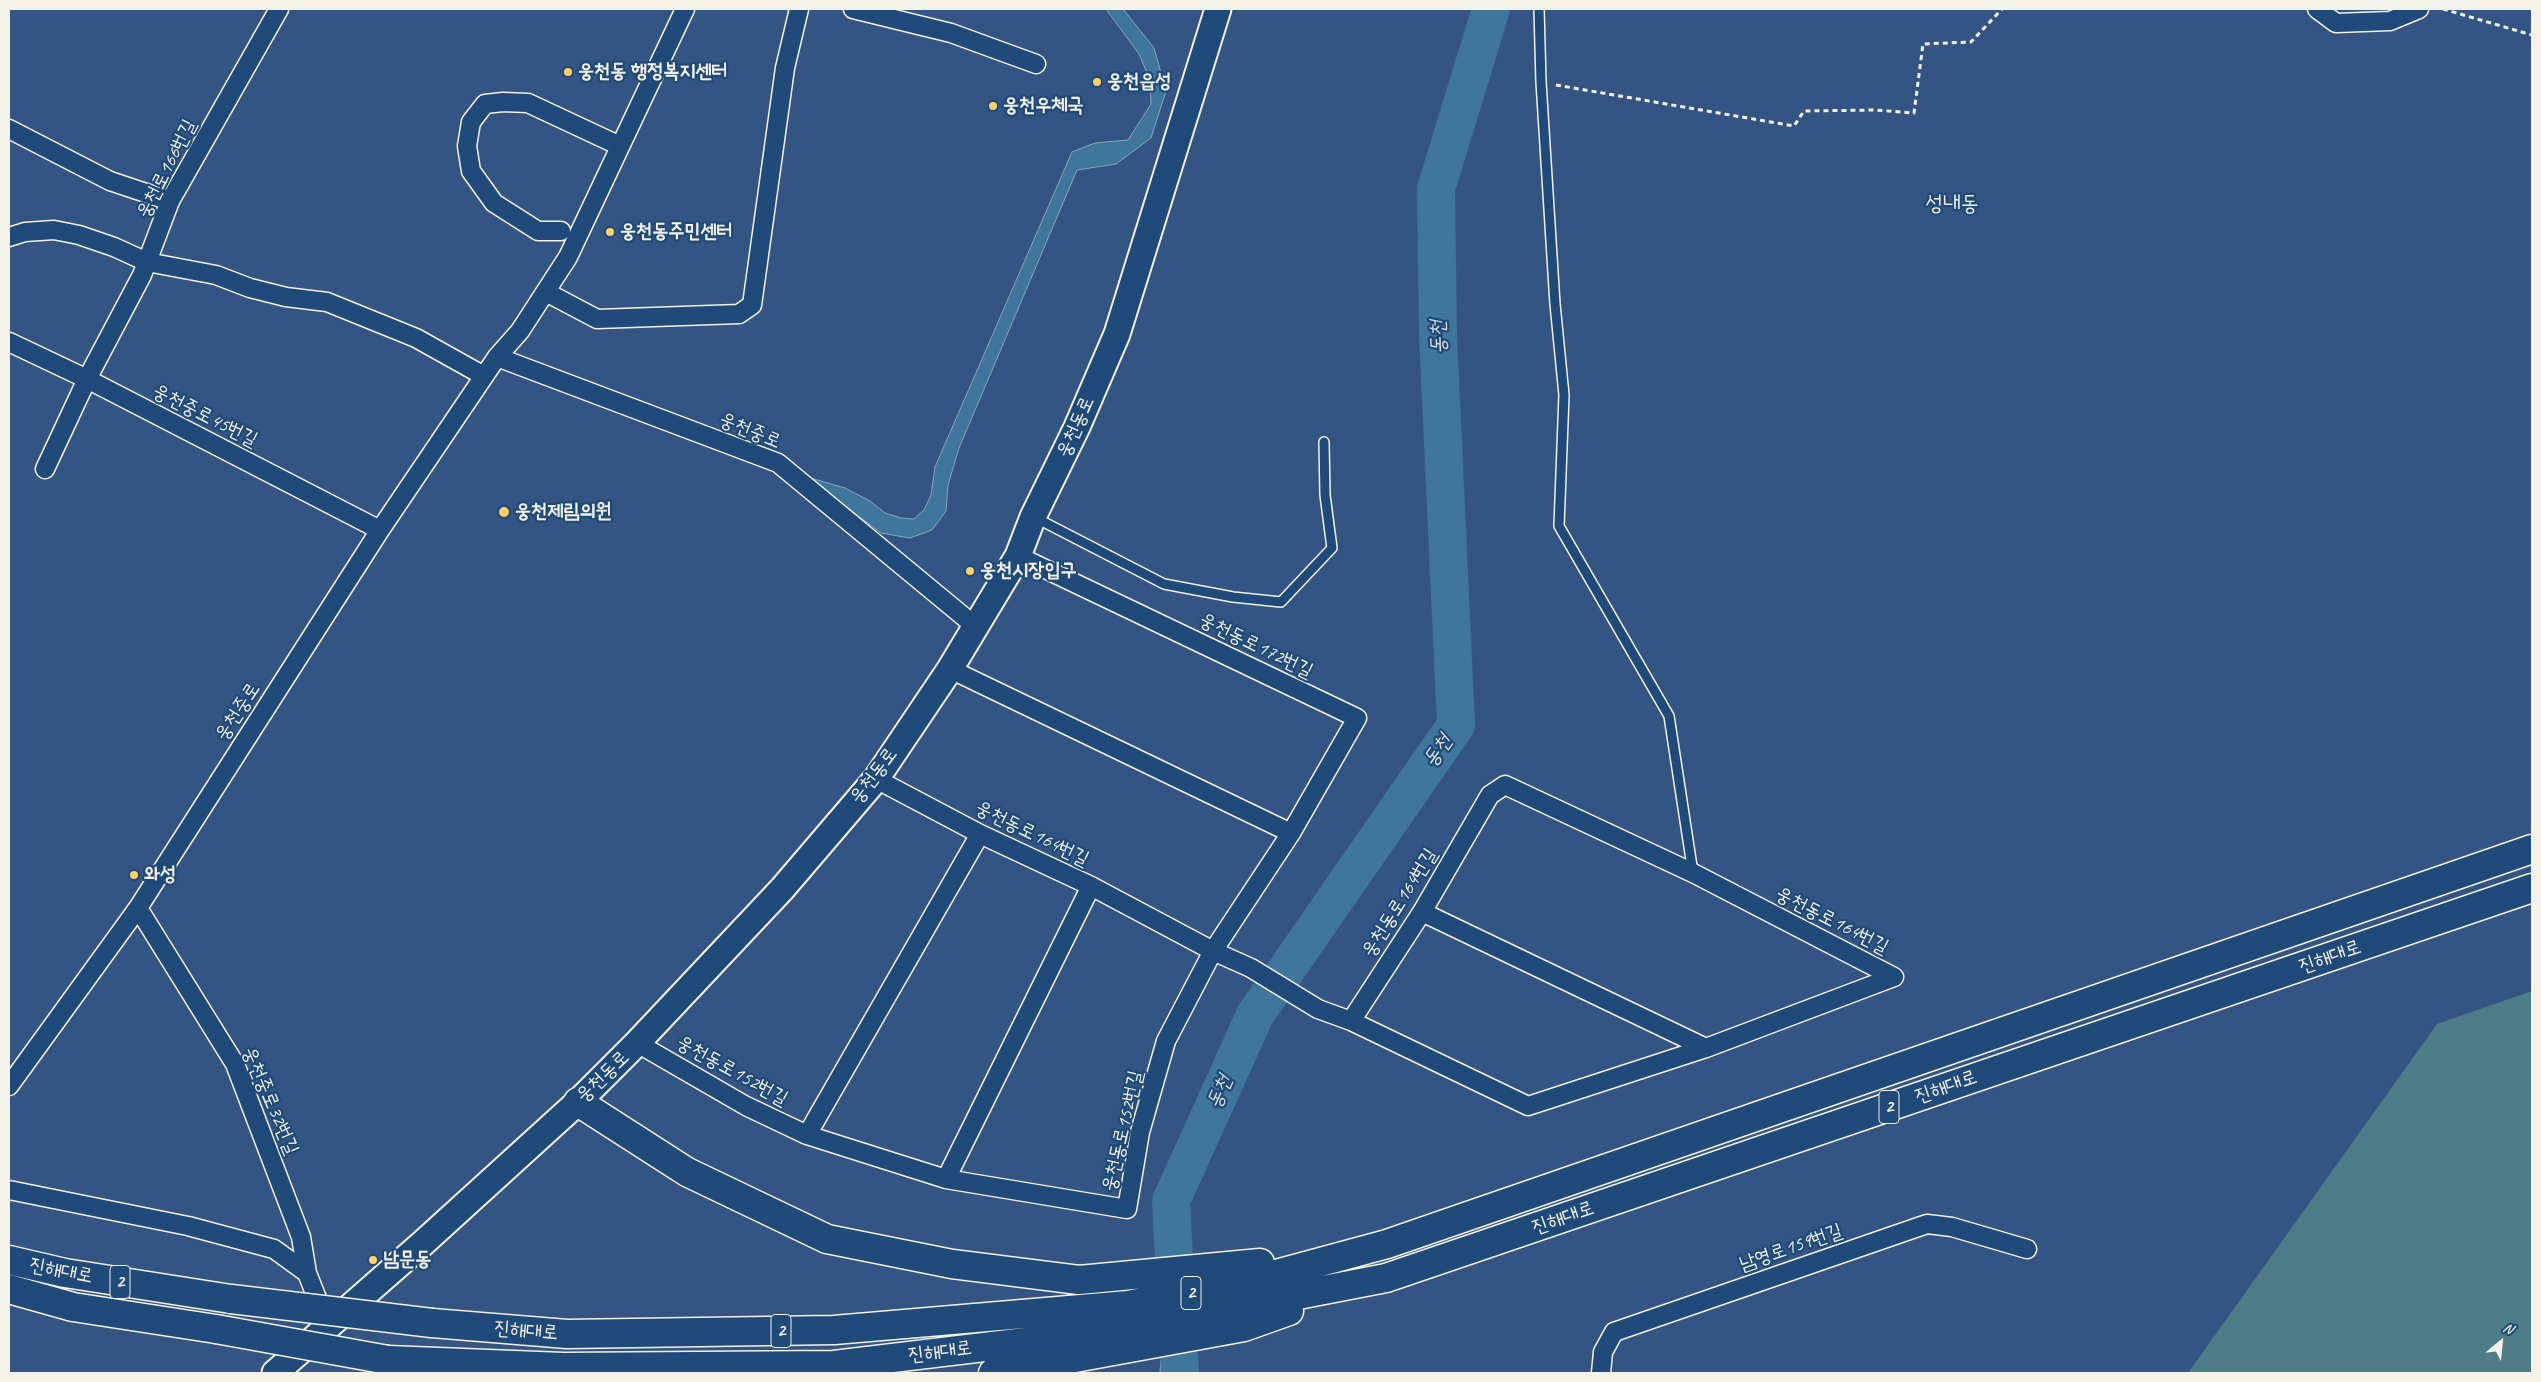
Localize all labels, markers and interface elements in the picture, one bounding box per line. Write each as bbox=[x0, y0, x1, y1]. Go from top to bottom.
place label: 웅천동 행정복지센터 bbox=[578, 60, 728, 84]
marker: 웅천동 행정복지센터 bbox=[562, 66, 574, 78]
place label: 웅천읍성 bbox=[1107, 70, 1171, 94]
marker: 웅천읍성 bbox=[1091, 76, 1103, 88]
place label: 웅천우체국 bbox=[1003, 94, 1083, 118]
marker: 웅천우체국 bbox=[987, 100, 999, 112]
street label: 웅천로166번길 bbox=[132, 116, 202, 222]
district label: 성내동 bbox=[1925, 191, 1979, 217]
place label: 웅천동주민센터 bbox=[620, 220, 733, 244]
marker: 웅천동주민센터 bbox=[604, 226, 616, 238]
water label: 동천 bbox=[1426, 320, 1452, 354]
street label: 웅천중로45번길 bbox=[149, 379, 261, 453]
street label: 웅천동로 bbox=[1052, 393, 1100, 461]
street label: 웅천중로 bbox=[716, 408, 784, 454]
place label: 웅천제림의원 bbox=[515, 500, 612, 524]
marker: 웅천제림의원 bbox=[497, 505, 511, 519]
place label: 웅천시장입구 bbox=[980, 559, 1077, 583]
marker: 웅천시장입구 bbox=[964, 565, 976, 577]
street label: 웅천동로172번길 bbox=[1195, 608, 1317, 684]
street label: 웅천중로 bbox=[210, 678, 266, 746]
water label: 동천 bbox=[1418, 730, 1458, 772]
street label: 웅천동로 bbox=[845, 743, 903, 809]
street label: 웅천동로164번길 bbox=[971, 796, 1093, 872]
street label: 웅천동로164번길 bbox=[1357, 844, 1443, 962]
place label: 와성 bbox=[144, 863, 176, 887]
marker: 와성 bbox=[128, 869, 140, 881]
street label: 웅천동로164번길 bbox=[1772, 882, 1892, 960]
street label: 진해대로 bbox=[2296, 935, 2364, 979]
street label: 웅천동로152번길 bbox=[672, 1031, 792, 1111]
street label: 웅천중로32번길 bbox=[237, 1044, 303, 1158]
street label: 웅천동로 bbox=[572, 1046, 634, 1108]
street label: 진해대로 bbox=[1912, 1065, 1980, 1109]
street label: 웅천동로152번길 bbox=[1097, 1068, 1149, 1194]
water label: 동천 bbox=[1202, 1071, 1238, 1113]
road number: 2 bbox=[1879, 1090, 1899, 1124]
street label: 진해대로 bbox=[1529, 1196, 1597, 1240]
street label: 남영로159번길 bbox=[1736, 1219, 1846, 1277]
place label: 남문동 bbox=[383, 1248, 431, 1272]
street label: 진해대로 bbox=[27, 1253, 95, 1289]
marker: 남문동 bbox=[367, 1254, 379, 1266]
road number: 2 bbox=[110, 1265, 130, 1298]
road number: 2 bbox=[1181, 1276, 1201, 1310]
road number: 2 bbox=[771, 1314, 791, 1348]
street label: 진해대로 bbox=[493, 1316, 559, 1346]
north arrow bbox=[2476, 1317, 2526, 1367]
text: N bbox=[2500, 1319, 2516, 1338]
street label: 진해대로 bbox=[907, 1336, 973, 1368]

